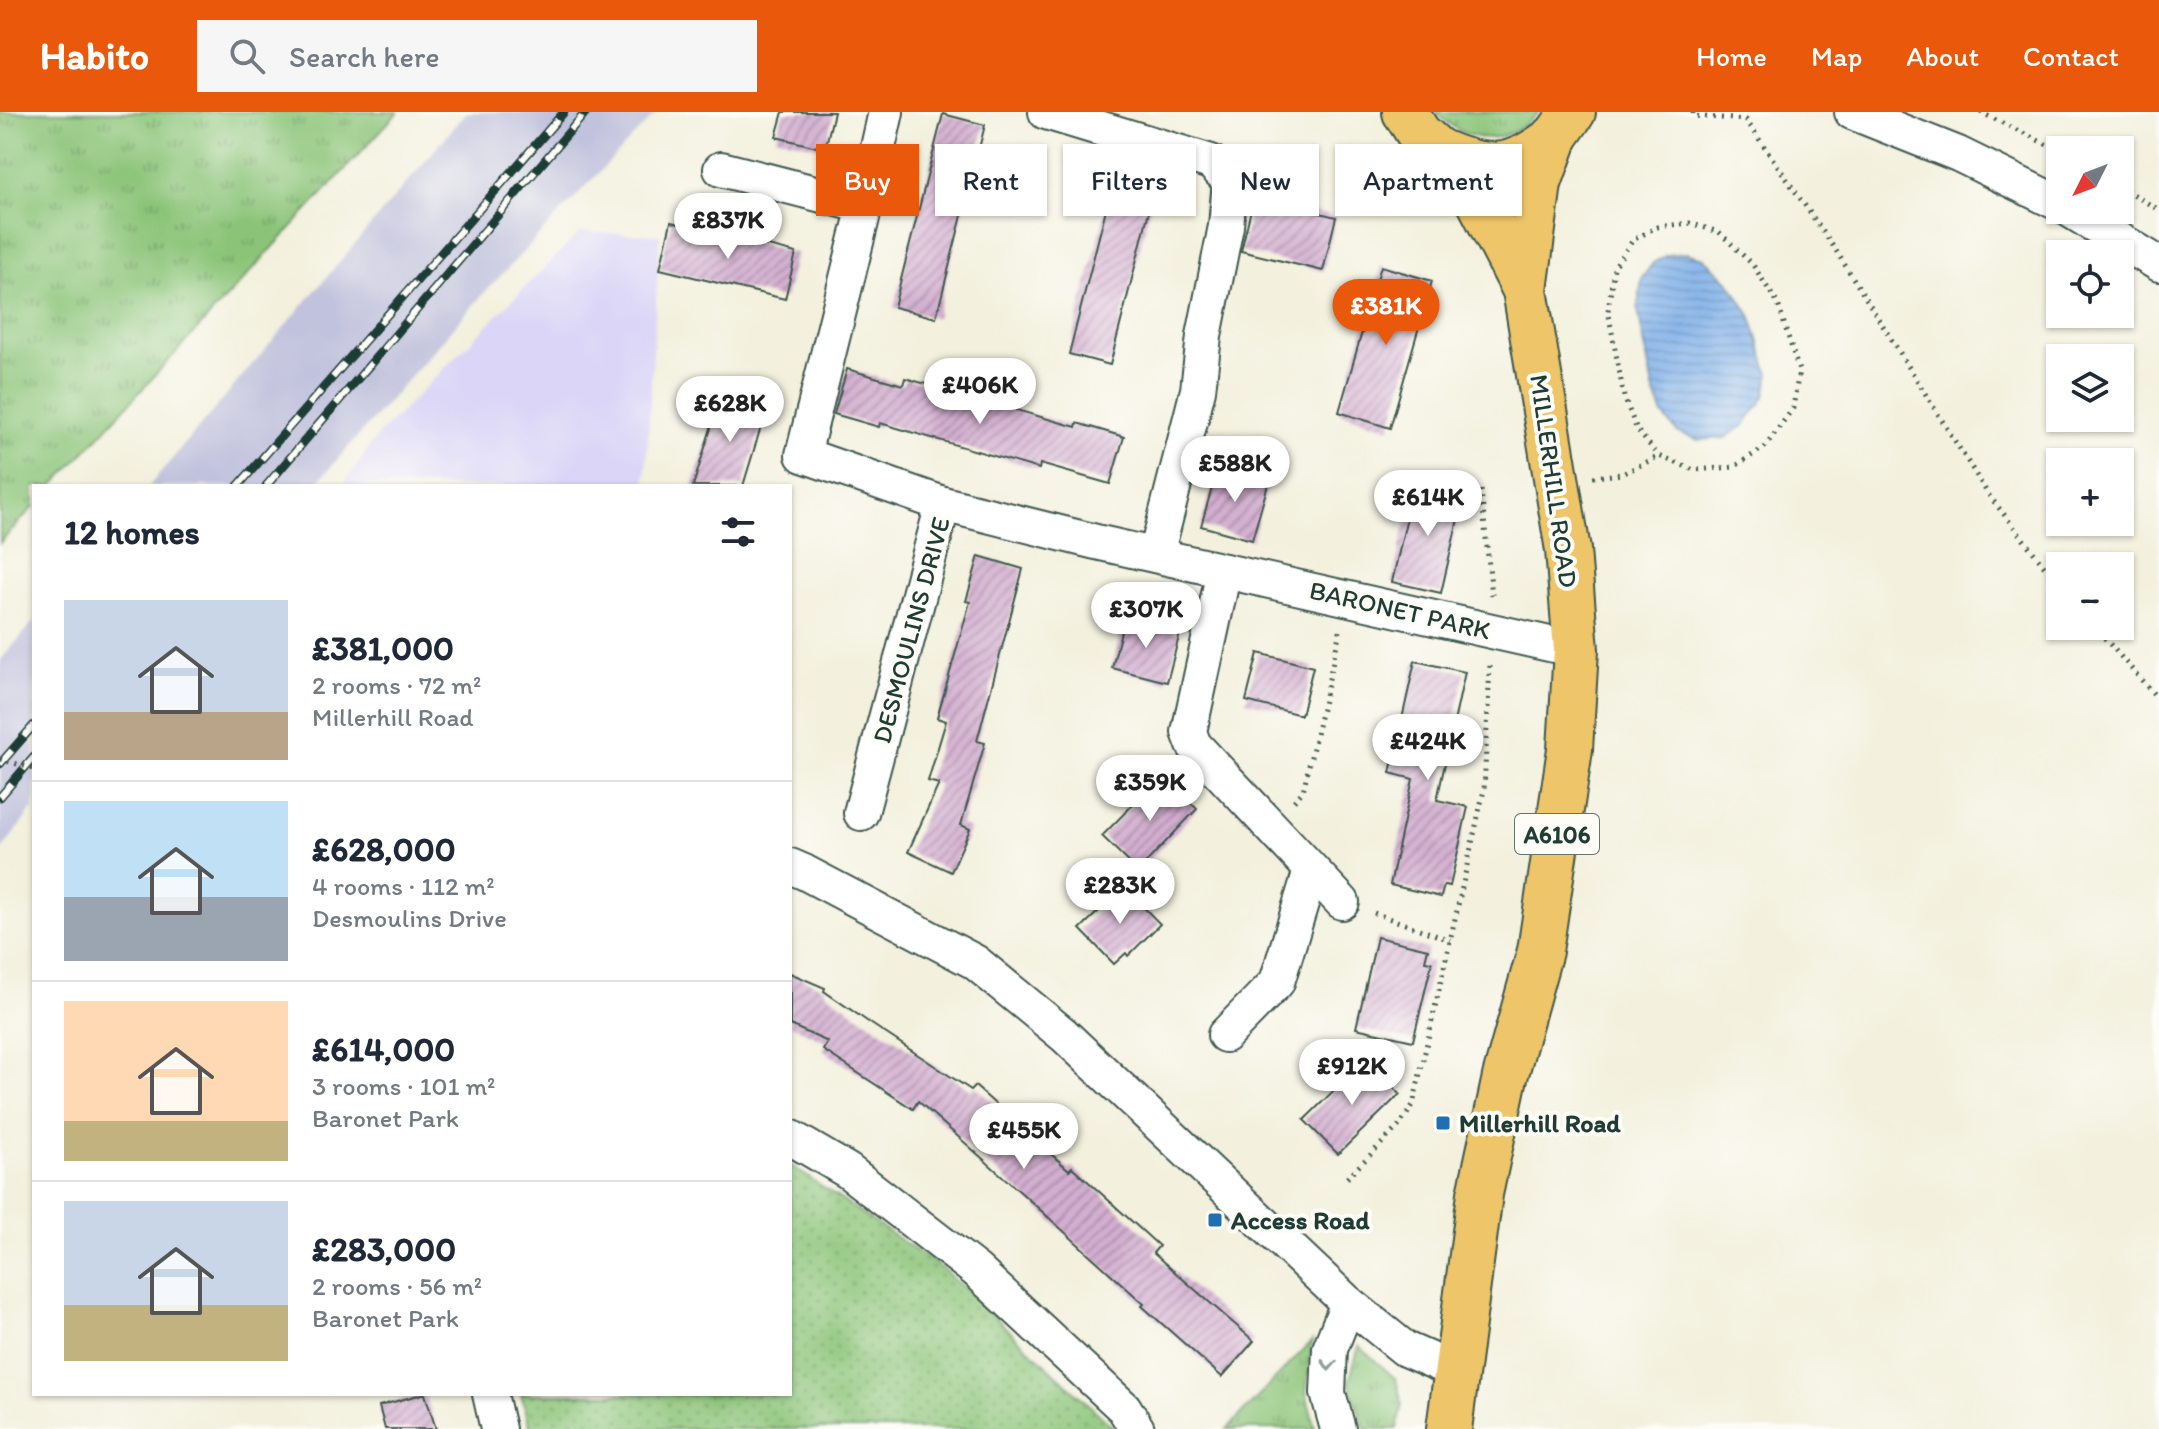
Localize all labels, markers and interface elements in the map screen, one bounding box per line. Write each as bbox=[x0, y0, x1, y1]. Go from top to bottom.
search box bbox=[197, 20, 757, 92]
text: Habito bbox=[40, 33, 149, 79]
icon: search bbox=[225, 34, 269, 78]
text: Search here bbox=[289, 38, 440, 75]
text: Home bbox=[1696, 39, 1767, 73]
text: Map bbox=[1811, 39, 1862, 73]
text: About bbox=[1906, 39, 1979, 73]
text: Contact bbox=[2023, 39, 2119, 73]
north arrow bbox=[2046, 136, 2134, 224]
map controls bbox=[2046, 136, 2134, 640]
chip: Buy bbox=[816, 144, 919, 216]
chip: Rent bbox=[935, 144, 1047, 216]
chip: Filters bbox=[1063, 144, 1196, 216]
chip: New bbox=[1212, 144, 1319, 216]
chip: Apartment bbox=[1335, 144, 1522, 216]
pin: £837K bbox=[672, 193, 784, 261]
text: £837K bbox=[692, 203, 764, 235]
button: locate bbox=[2046, 240, 2134, 328]
pin: £381K bbox=[1330, 279, 1442, 347]
text: £381K bbox=[1350, 289, 1422, 321]
button: layers bbox=[2046, 344, 2134, 432]
pin: £406K bbox=[924, 358, 1036, 426]
text: £406K bbox=[942, 368, 1018, 400]
street label: MILLERHILL ROAD bbox=[1523, 372, 1585, 590]
pin: £628K bbox=[674, 376, 786, 444]
text: £628K bbox=[694, 386, 766, 418]
pin: £588K bbox=[1179, 436, 1291, 504]
text: £588K bbox=[1199, 446, 1271, 478]
button: + bbox=[2046, 448, 2134, 536]
pin: £614K bbox=[1372, 470, 1484, 538]
text: £614K bbox=[1392, 480, 1464, 512]
icon: filters bbox=[716, 510, 760, 554]
text: 12 homes bbox=[64, 512, 200, 553]
street label: DESMOULINS DRIVE bbox=[865, 513, 957, 747]
button: − bbox=[2046, 552, 2134, 640]
street label: BARONET PARK bbox=[1306, 574, 1494, 646]
pin: £307K bbox=[1090, 582, 1202, 650]
text: £307K bbox=[1109, 592, 1183, 624]
text: £381,000 bbox=[312, 628, 454, 669]
icon: home bbox=[128, 632, 224, 728]
text: 2 rooms · 72 m² bbox=[312, 669, 481, 701]
text: Millerhill Road bbox=[312, 701, 474, 733]
pin: £424K bbox=[1372, 714, 1484, 782]
text: £424K bbox=[1390, 724, 1466, 756]
pin: £359K bbox=[1094, 755, 1206, 823]
text: £359K bbox=[1114, 765, 1186, 797]
road number: A6106 bbox=[1515, 814, 1599, 854]
text: £628,000 bbox=[312, 829, 456, 870]
icon: home bbox=[128, 833, 224, 929]
pin: £283K bbox=[1064, 858, 1176, 926]
text: £283K bbox=[1084, 868, 1156, 900]
text: 4 rooms · 112 m² bbox=[312, 870, 495, 902]
text: Desmoulins Drive bbox=[312, 902, 507, 934]
text: £614,000 bbox=[312, 1029, 455, 1070]
icon: home bbox=[128, 1033, 224, 1129]
pin: £912K bbox=[1296, 1039, 1408, 1107]
text: £912K bbox=[1317, 1049, 1387, 1081]
text: 3 rooms · 101 m² bbox=[312, 1070, 495, 1102]
text: Baronet Park bbox=[312, 1102, 459, 1134]
pin: £455K bbox=[968, 1103, 1080, 1171]
place label: Millerhill Road bbox=[1459, 1107, 1621, 1139]
text: £455K bbox=[987, 1113, 1061, 1145]
marker: Millerhill Road bbox=[1434, 1114, 1452, 1132]
place label: Access Road bbox=[1230, 1204, 1371, 1236]
marker: Access Road bbox=[1206, 1211, 1224, 1229]
text: £283,000 bbox=[312, 1229, 456, 1270]
icon: home bbox=[128, 1233, 224, 1329]
text: 2 rooms · 56 m² bbox=[312, 1270, 482, 1302]
text: Baronet Park bbox=[312, 1302, 459, 1334]
one-way arrow bbox=[1321, 1359, 1338, 1372]

